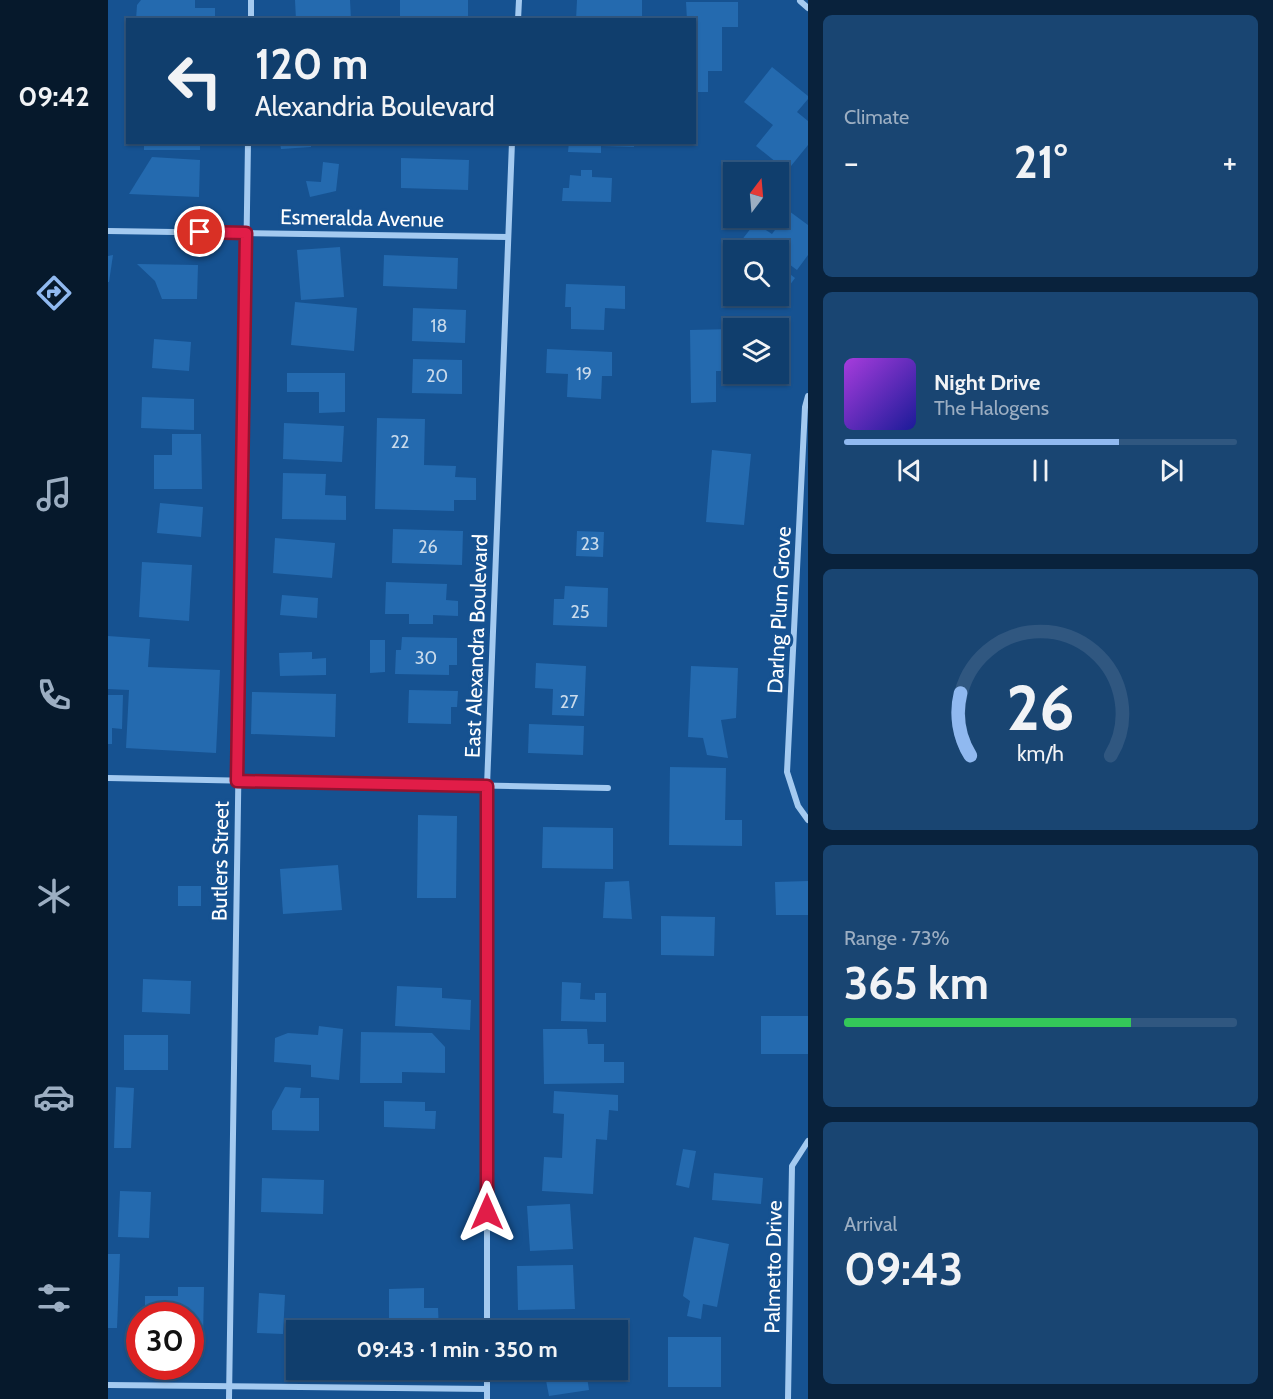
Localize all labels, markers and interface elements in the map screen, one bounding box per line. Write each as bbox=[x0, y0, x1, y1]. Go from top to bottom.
text: 120 m bbox=[255, 38, 368, 90]
icon: left bbox=[156, 42, 234, 120]
text: 09:42 bbox=[18, 80, 90, 113]
text: Alexandria Boulevard bbox=[255, 90, 495, 123]
text: Climate bbox=[844, 105, 909, 129]
text: 21° bbox=[1014, 135, 1067, 189]
text: − bbox=[844, 142, 859, 182]
text: + bbox=[1222, 142, 1237, 182]
north arrow bbox=[723, 162, 789, 228]
map controls bbox=[723, 162, 789, 384]
street label: Esmeralda Avenue bbox=[280, 204, 444, 232]
pin bbox=[174, 206, 225, 257]
icon: arrive bbox=[183, 215, 216, 248]
button: search bbox=[723, 240, 789, 306]
icon: directions bbox=[33, 272, 75, 314]
house number: 18 bbox=[431, 315, 447, 337]
button: layers bbox=[723, 318, 789, 384]
house number: 19 bbox=[576, 363, 592, 385]
house number: 20 bbox=[426, 365, 448, 387]
text: Night Drive bbox=[934, 369, 1040, 396]
text: The Halogens bbox=[934, 396, 1049, 420]
house number: 22 bbox=[391, 431, 409, 453]
icon: previous bbox=[893, 454, 926, 487]
icon: pause bbox=[1024, 454, 1057, 487]
icon: next bbox=[1155, 454, 1188, 487]
icon: music bbox=[33, 473, 75, 515]
street label: Darlng Plum Grove bbox=[762, 526, 796, 694]
house number: 23 bbox=[580, 533, 600, 555]
street label: East Alexandra Boulevard bbox=[460, 534, 492, 758]
house number: 26 bbox=[418, 536, 438, 558]
house number: 25 bbox=[570, 601, 590, 623]
house number: 30 bbox=[415, 647, 437, 669]
text: 26 bbox=[1006, 671, 1075, 747]
icon: phone bbox=[33, 674, 75, 716]
house number: 27 bbox=[560, 691, 578, 713]
text: km/h bbox=[1017, 741, 1064, 767]
street label: Butlers Street bbox=[206, 801, 234, 921]
icon: climate bbox=[33, 875, 75, 917]
text: Range · 73% bbox=[844, 926, 950, 950]
text: 365 km bbox=[844, 956, 989, 1010]
icon: car bbox=[33, 1076, 75, 1118]
position arrow bbox=[455, 1180, 519, 1244]
street label: Palmetto Drive bbox=[759, 1200, 787, 1334]
text: Arrival bbox=[844, 1212, 897, 1236]
text: 09:43 bbox=[844, 1242, 963, 1296]
icon: filters bbox=[33, 1277, 75, 1319]
speed limit sign: 30 bbox=[126, 1302, 204, 1380]
text: 09:43 · 1 min · 350 m bbox=[356, 1336, 558, 1363]

